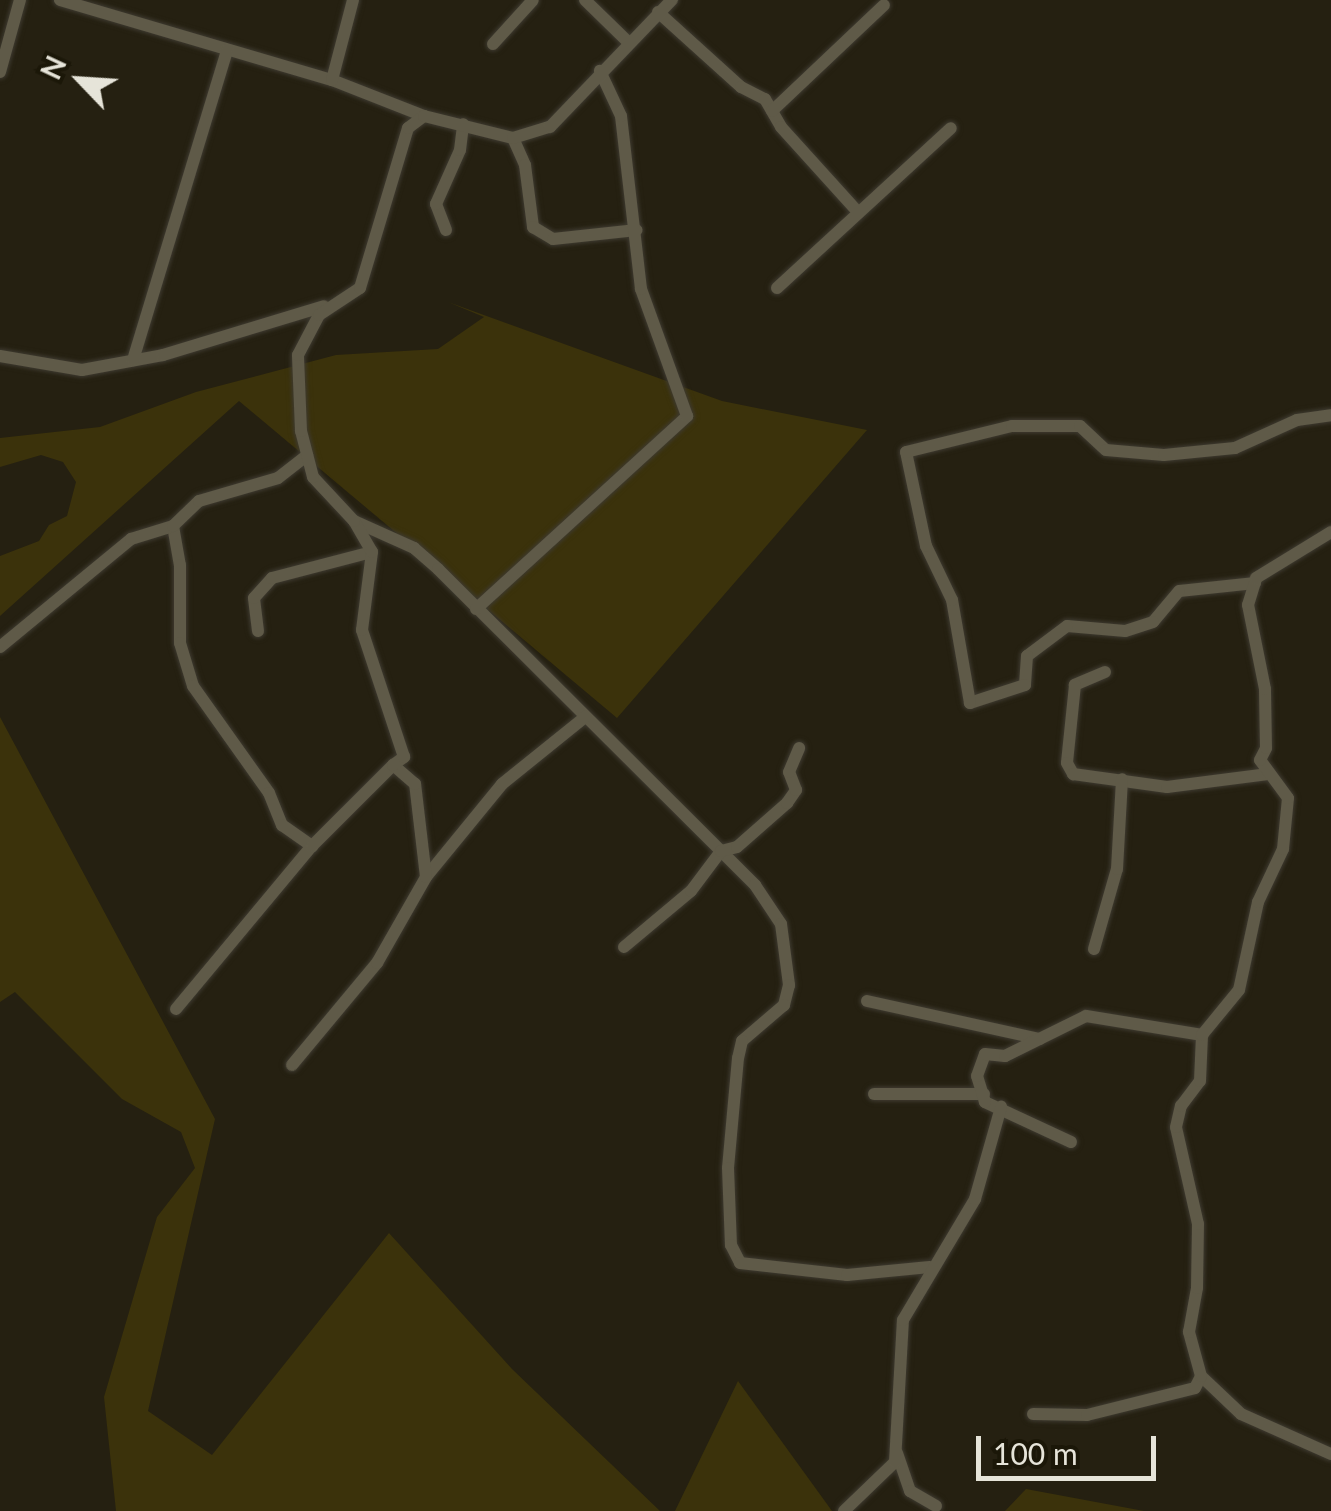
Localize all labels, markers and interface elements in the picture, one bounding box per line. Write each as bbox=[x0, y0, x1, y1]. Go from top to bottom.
north arrow bbox=[30, 30, 130, 130]
text: N bbox=[33, 50, 73, 84]
scale bar bbox=[981, 1416, 1161, 1478]
text: 100 m bbox=[993, 1435, 1078, 1471]

